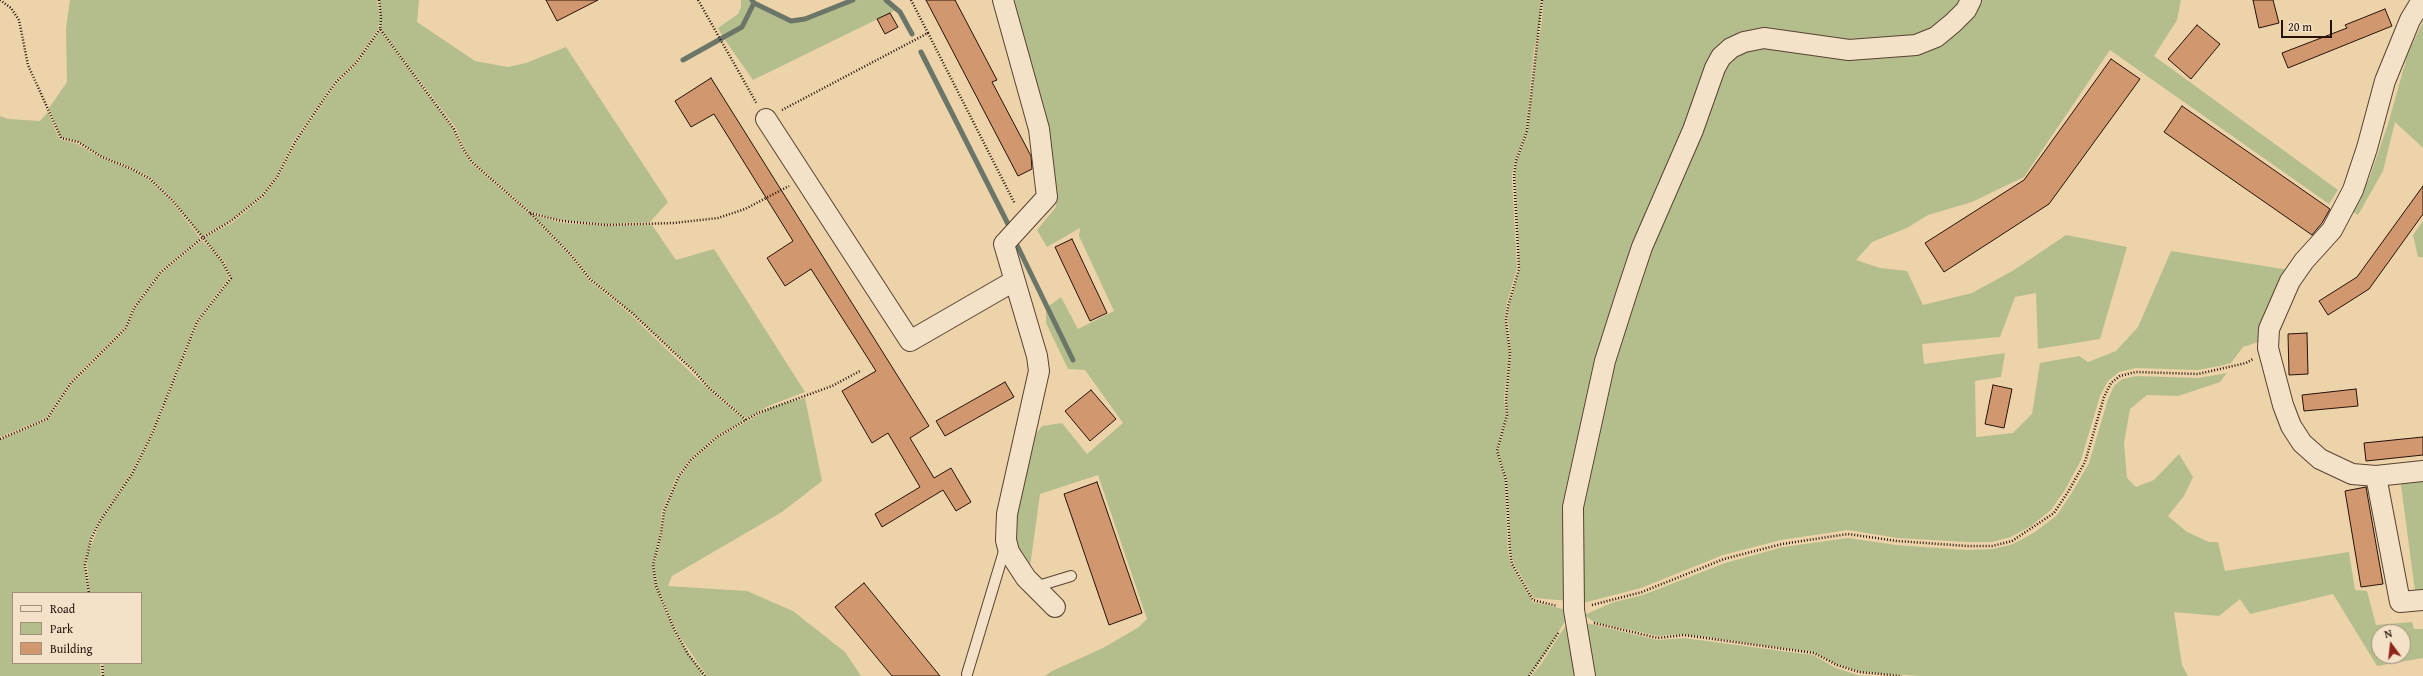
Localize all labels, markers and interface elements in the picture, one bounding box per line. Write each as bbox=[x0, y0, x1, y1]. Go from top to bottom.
scale bar bbox=[2283, 12, 2334, 38]
text: 20 m bbox=[2288, 18, 2312, 35]
legend bbox=[12, 592, 142, 664]
text: Road bbox=[50, 600, 75, 617]
text: Park bbox=[50, 620, 73, 637]
north arrow bbox=[2371, 624, 2411, 664]
text: N bbox=[2383, 625, 2394, 642]
text: Building bbox=[50, 640, 93, 657]

